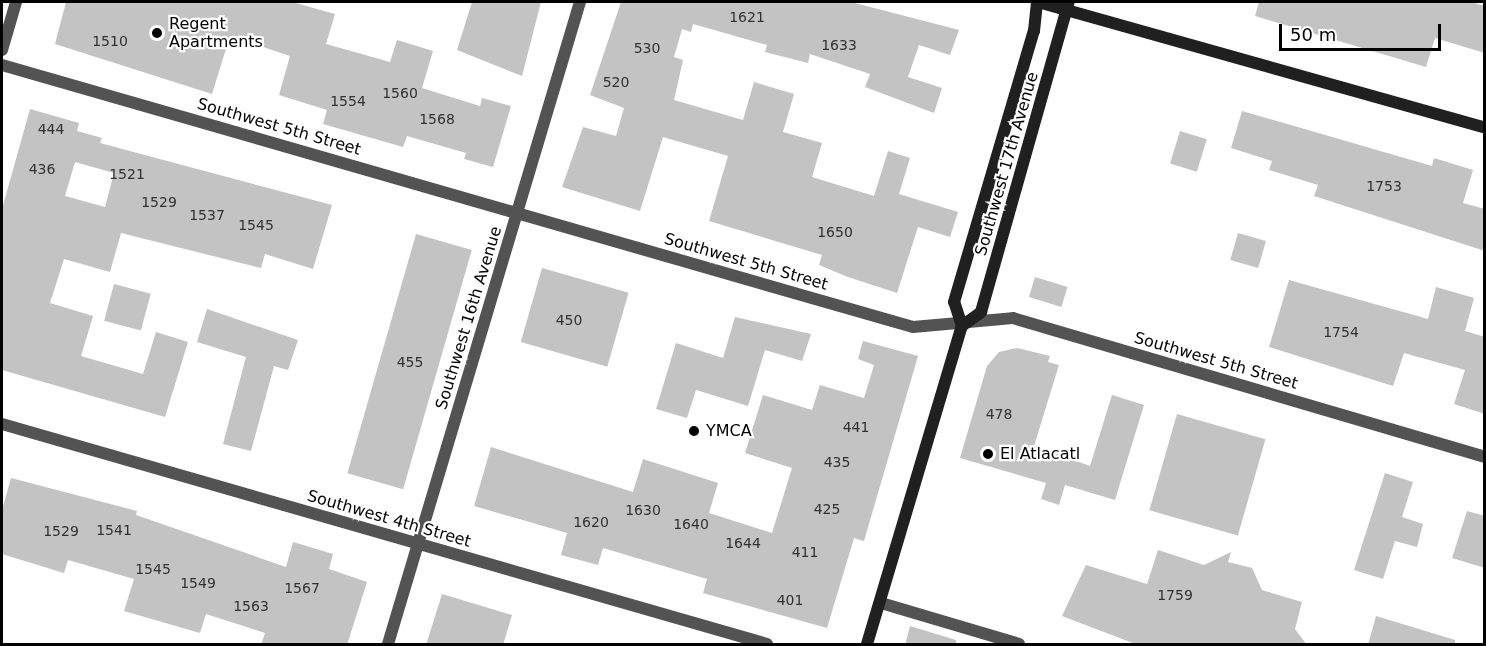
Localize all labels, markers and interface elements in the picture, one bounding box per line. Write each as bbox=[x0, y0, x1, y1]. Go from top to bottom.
house number: 1621 bbox=[729, 9, 765, 25]
scale bar bbox=[1282, 12, 1444, 50]
place label: Regent Apartments bbox=[169, 14, 263, 52]
text: 50 m bbox=[1290, 24, 1336, 45]
marker: Regent Apartments bbox=[150, 26, 164, 40]
house number: 1510 bbox=[92, 33, 128, 49]
house number: 1633 bbox=[821, 37, 857, 53]
house number: 530 bbox=[634, 40, 660, 56]
street label: Southwest 17th Avenue bbox=[972, 70, 1042, 258]
house number: 520 bbox=[603, 74, 629, 90]
house number: 1560 bbox=[382, 85, 418, 101]
house number: 1554 bbox=[330, 93, 366, 109]
street label: Southwest 5th Street bbox=[195, 94, 363, 160]
house number: 1568 bbox=[419, 111, 455, 127]
house number: 444 bbox=[38, 121, 64, 137]
house number: 436 bbox=[29, 161, 55, 177]
house number: 1521 bbox=[109, 166, 145, 182]
house number: 1753 bbox=[1366, 178, 1402, 194]
house number: 1529 bbox=[141, 194, 177, 210]
house number: 1537 bbox=[189, 207, 225, 223]
house number: 1545 bbox=[238, 217, 274, 233]
street label: Southwest 16th Avenue bbox=[432, 224, 506, 412]
house number: 1650 bbox=[817, 224, 853, 240]
street label: Southwest 5th Street bbox=[662, 229, 830, 295]
house number: 450 bbox=[556, 312, 582, 328]
house number: 1754 bbox=[1323, 324, 1359, 340]
street label: Southwest 5th Street bbox=[1132, 328, 1300, 394]
house number: 455 bbox=[397, 354, 423, 370]
house number: 478 bbox=[986, 406, 1012, 422]
house number: 441 bbox=[843, 419, 869, 435]
place label: YMCA bbox=[706, 421, 752, 441]
marker: YMCA bbox=[687, 424, 701, 438]
place label: El Atlacatl bbox=[1000, 444, 1080, 464]
marker: El Atlacatl bbox=[981, 447, 995, 461]
house number: 435 bbox=[824, 454, 850, 470]
street label: Southwest 4th Street bbox=[305, 486, 473, 552]
house number: 425 bbox=[814, 501, 840, 517]
house number: 1630 bbox=[625, 502, 661, 518]
house number: 1620 bbox=[573, 514, 609, 530]
house number: 1640 bbox=[673, 516, 709, 532]
house number: 1541 bbox=[96, 522, 132, 538]
house number: 1529 bbox=[43, 523, 79, 539]
house number: 1644 bbox=[725, 535, 761, 551]
house number: 411 bbox=[792, 544, 818, 560]
house number: 1545 bbox=[135, 561, 171, 577]
house number: 1549 bbox=[180, 575, 216, 591]
house number: 1567 bbox=[284, 580, 320, 596]
house number: 1759 bbox=[1157, 587, 1193, 603]
house number: 401 bbox=[777, 592, 803, 608]
house number: 1563 bbox=[233, 598, 269, 614]

